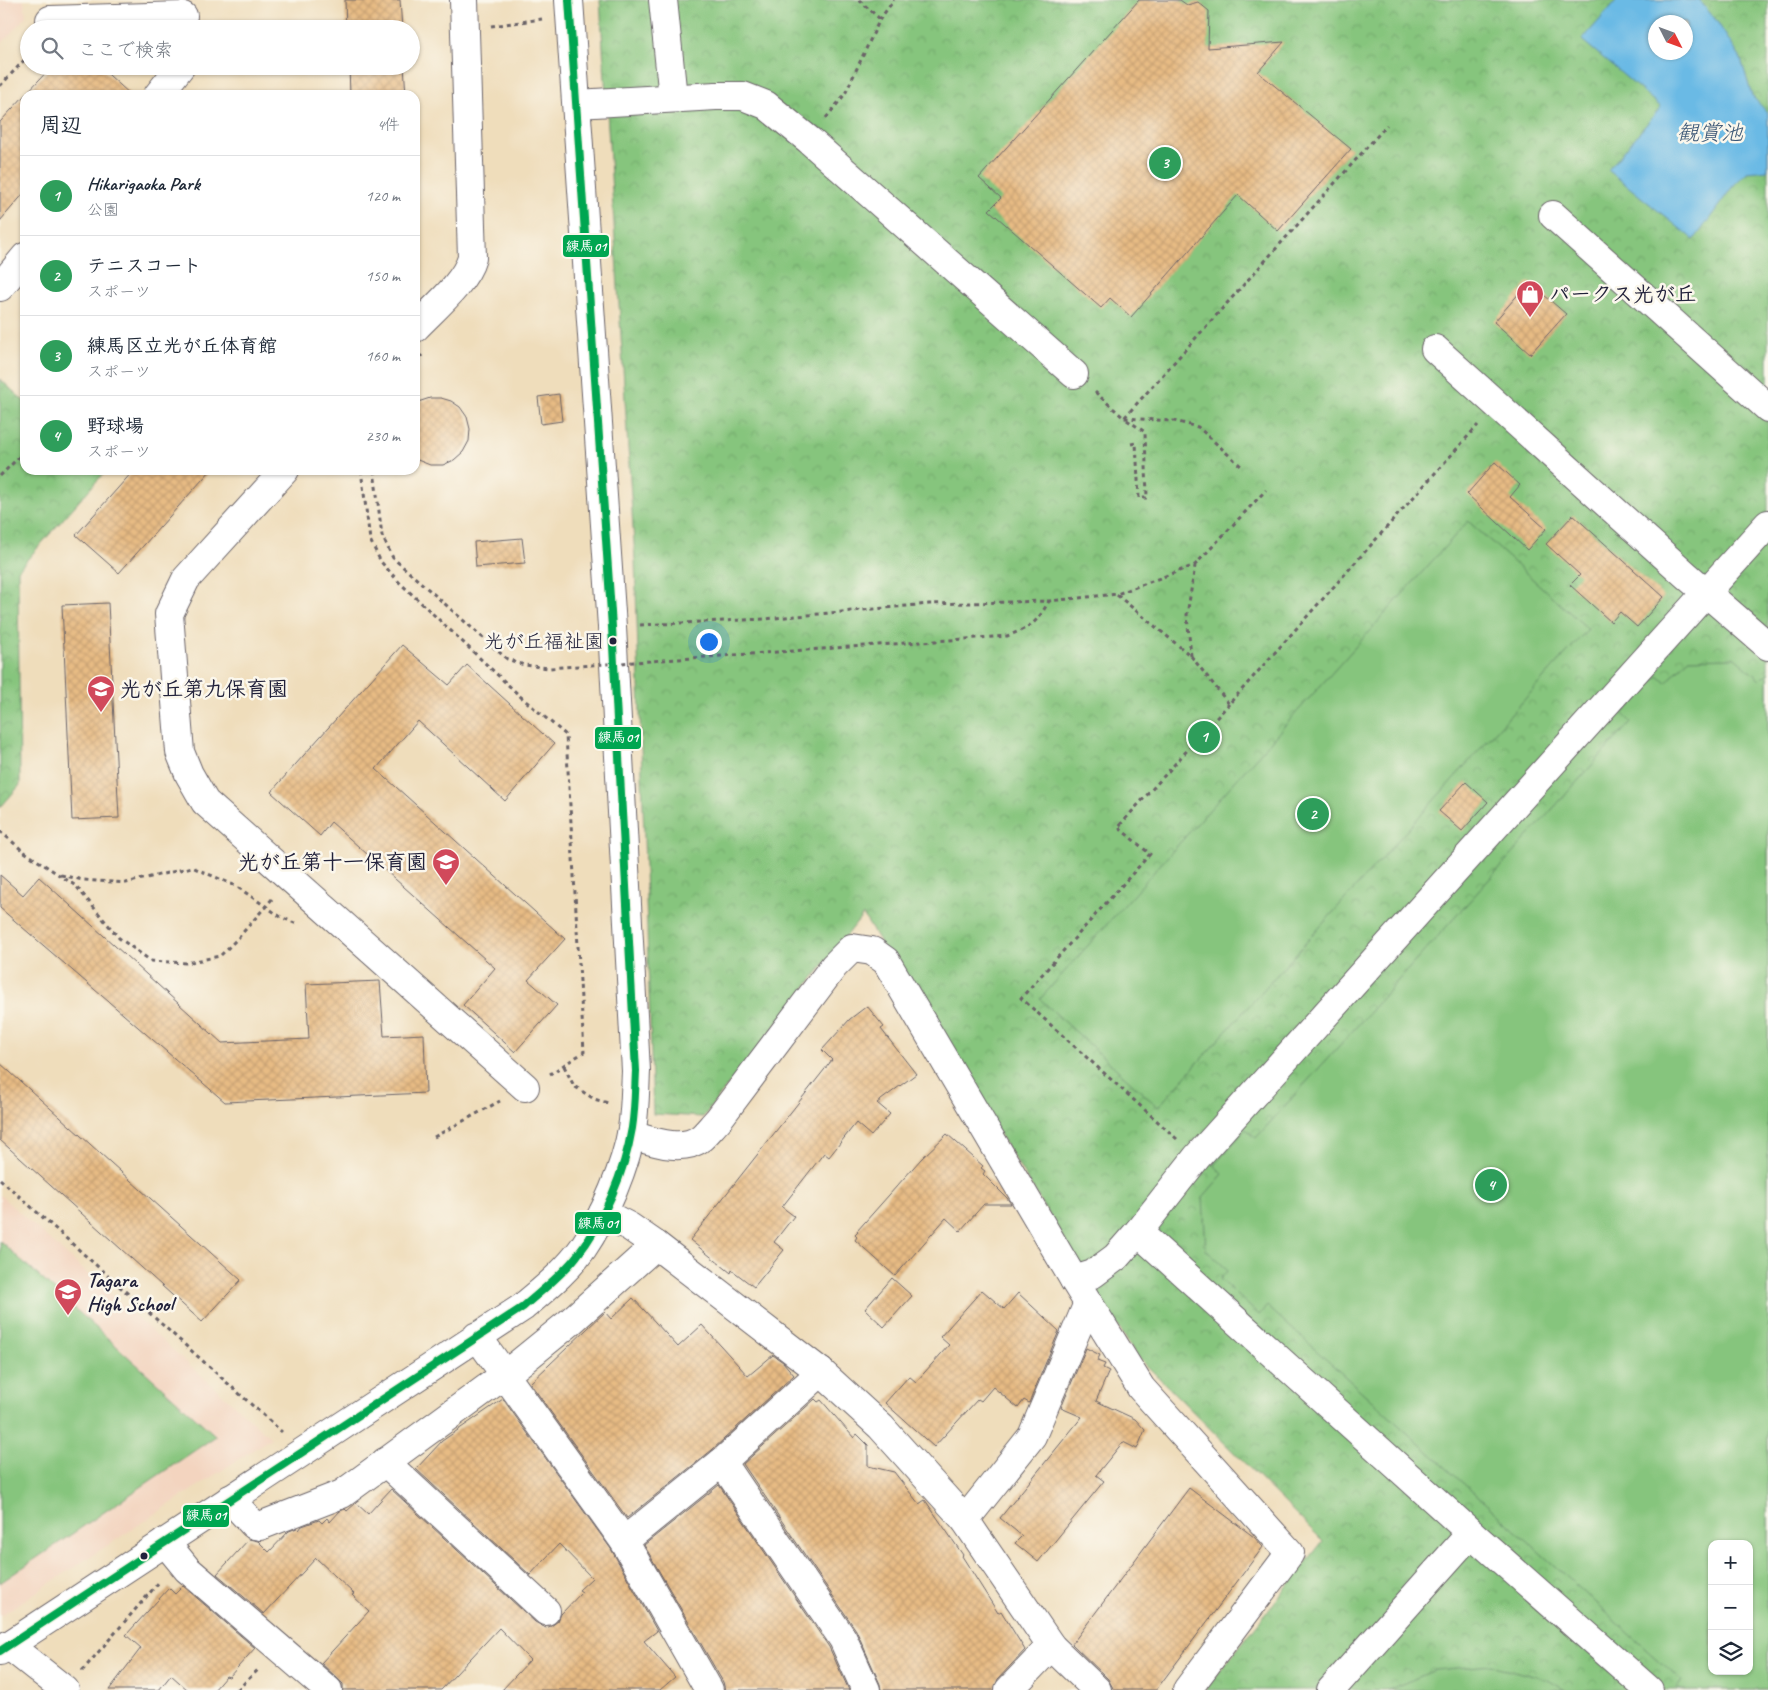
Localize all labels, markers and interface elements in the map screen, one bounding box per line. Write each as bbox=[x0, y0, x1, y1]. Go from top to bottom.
north arrow bbox=[1648, 15, 1693, 60]
search box bbox=[20, 20, 420, 75]
icon: search bbox=[38, 34, 66, 62]
text: ここで検索 bbox=[78, 38, 173, 62]
text: 周辺 bbox=[40, 112, 82, 138]
text: 4件 bbox=[377, 115, 400, 135]
water label: 観賞池 bbox=[1677, 119, 1744, 147]
pin: 3 bbox=[1149, 144, 1181, 182]
text: Hikarigaoka Park bbox=[87, 172, 200, 196]
text: 1 bbox=[52, 186, 60, 206]
text: 120 m bbox=[366, 186, 400, 206]
text: 公園 bbox=[87, 200, 119, 220]
line badge: 練馬01 bbox=[562, 234, 610, 258]
text: 練馬01 bbox=[566, 238, 608, 255]
text: テニスコート bbox=[87, 254, 201, 278]
text: 2 bbox=[52, 266, 60, 286]
text: 150 m bbox=[366, 266, 400, 286]
shop icon: パークス光が丘 bbox=[1515, 279, 1545, 318]
place label: パークス光が丘 bbox=[1549, 281, 1696, 307]
text: スポーツ bbox=[87, 282, 151, 302]
text: 練馬区立光が丘体育館 bbox=[87, 334, 277, 358]
text: 3 bbox=[52, 346, 60, 366]
text: 160 m bbox=[366, 346, 400, 366]
text: スポーツ bbox=[87, 362, 151, 382]
text: 野球場 bbox=[87, 414, 144, 438]
text: 4 bbox=[52, 426, 60, 446]
text: 230 m bbox=[366, 426, 400, 446]
text: スポーツ bbox=[87, 442, 151, 462]
place label: 光が丘福祉園 bbox=[484, 629, 604, 654]
your location bbox=[696, 629, 722, 655]
marker: 光が丘福祉園 bbox=[608, 636, 618, 646]
school or university icon: 光が丘第九保育園 bbox=[86, 674, 116, 713]
place label: 光が丘第九保育園 bbox=[120, 676, 288, 702]
pin: 1 bbox=[1188, 718, 1220, 756]
line badge: 練馬01 bbox=[594, 726, 642, 750]
text: 練馬01 bbox=[598, 729, 640, 746]
pin: 2 bbox=[1297, 795, 1329, 833]
school or university icon: 光が丘第十一保育園 bbox=[431, 847, 461, 886]
place label: 光が丘第十一保育園 bbox=[238, 849, 427, 875]
pin: 4 bbox=[1475, 1166, 1507, 1204]
line badge: 練馬01 bbox=[574, 1211, 622, 1235]
text: 練馬01 bbox=[578, 1215, 620, 1232]
place label: Tagara High School bbox=[87, 1267, 177, 1317]
school or university icon: Tagara High School bbox=[53, 1277, 83, 1316]
line badge: 練馬01 bbox=[182, 1504, 230, 1528]
text: 練馬01 bbox=[186, 1507, 228, 1524]
map controls bbox=[1708, 1540, 1753, 1675]
button: + bbox=[1708, 1540, 1753, 1585]
unlabelled marker bbox=[139, 1551, 149, 1561]
button: − bbox=[1708, 1585, 1753, 1630]
button: layers bbox=[1708, 1630, 1753, 1675]

